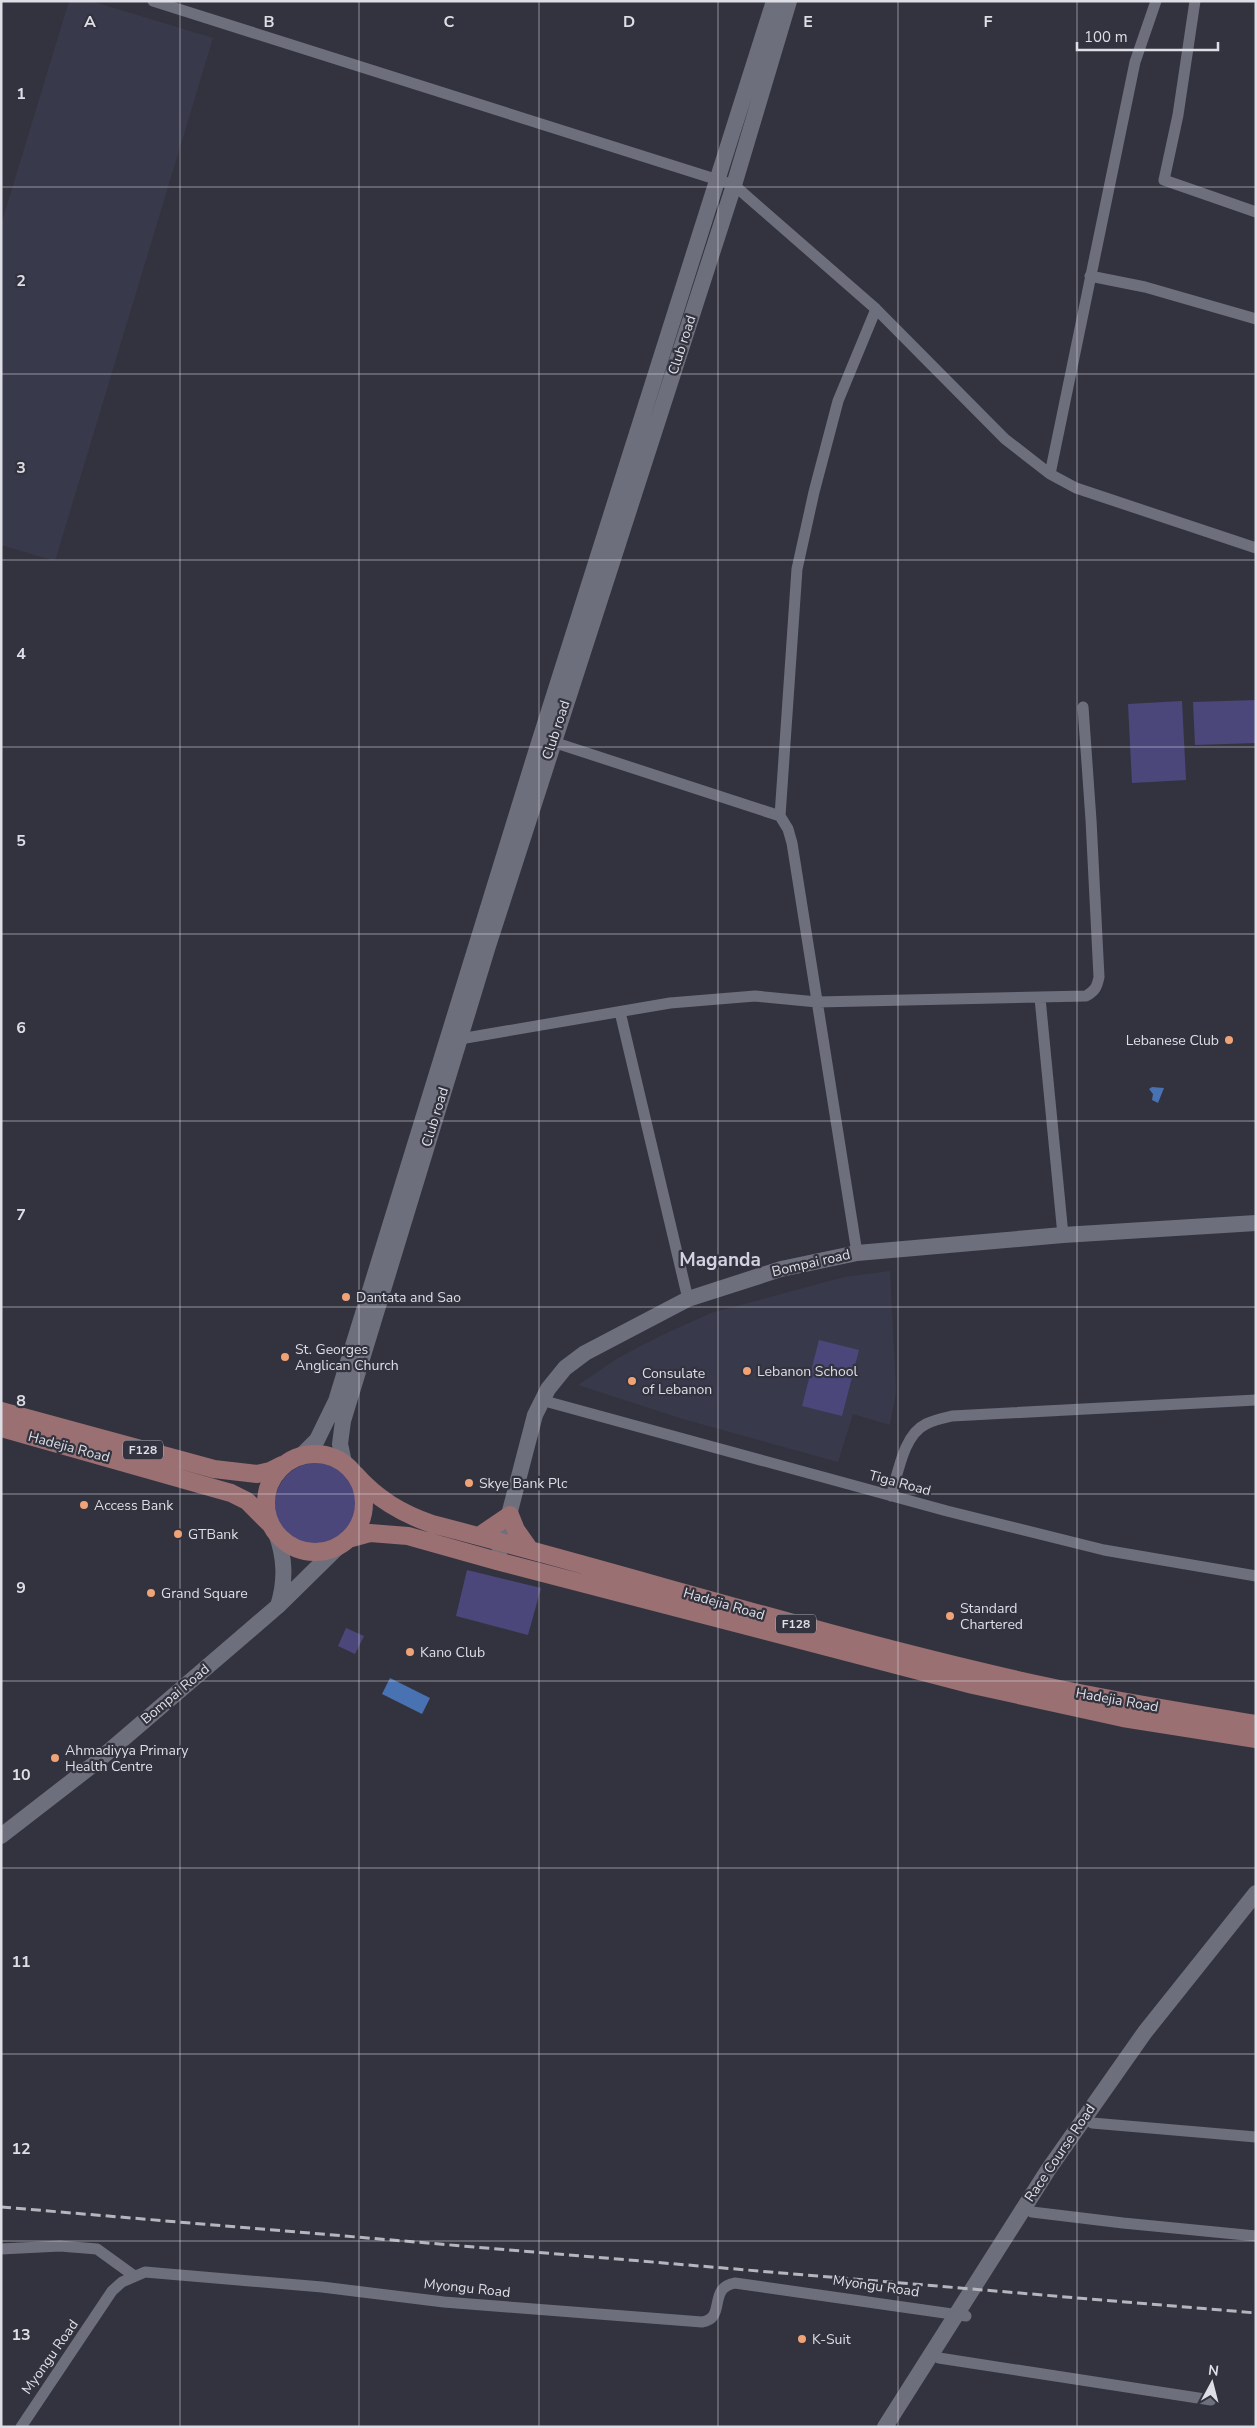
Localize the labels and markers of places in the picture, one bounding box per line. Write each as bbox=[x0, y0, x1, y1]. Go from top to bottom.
place label: Lebanese Club bbox=[1126, 1031, 1219, 1050]
marker: Lebanese Club bbox=[1223, 1034, 1235, 1046]
place label: Dantata and Sao bbox=[356, 1288, 461, 1307]
marker: Dantata and Sao bbox=[340, 1291, 352, 1303]
place label: St. Georges Anglican Church bbox=[295, 1340, 399, 1375]
marker: St. Georges Anglican Church bbox=[279, 1351, 291, 1363]
place label: Lebanon School bbox=[757, 1362, 858, 1381]
place label: Consulate of Lebanon bbox=[642, 1364, 712, 1399]
marker: Lebanon School bbox=[741, 1365, 753, 1377]
marker: Consulate of Lebanon bbox=[626, 1375, 638, 1387]
place label: Skye Bank Plc bbox=[479, 1474, 568, 1493]
marker: Skye Bank Plc bbox=[463, 1477, 475, 1489]
place label: Access Bank bbox=[94, 1496, 174, 1515]
marker: Access Bank bbox=[78, 1499, 90, 1511]
place label: GTBank bbox=[188, 1525, 239, 1544]
marker: GTBank bbox=[172, 1528, 184, 1540]
place label: Grand Square bbox=[161, 1584, 248, 1603]
marker: Grand Square bbox=[145, 1587, 157, 1599]
place label: Standard Chartered bbox=[960, 1599, 1023, 1634]
marker: Standard Chartered bbox=[944, 1610, 956, 1622]
place label: Kano Club bbox=[420, 1643, 485, 1662]
marker: Kano Club bbox=[404, 1646, 416, 1658]
place label: Ahmadiyya Primary Health Centre bbox=[65, 1741, 189, 1776]
marker: Ahmadiyya Primary Health Centre bbox=[49, 1752, 61, 1764]
place label: K-Suit bbox=[812, 2330, 851, 2349]
marker: K-Suit bbox=[796, 2333, 808, 2345]

